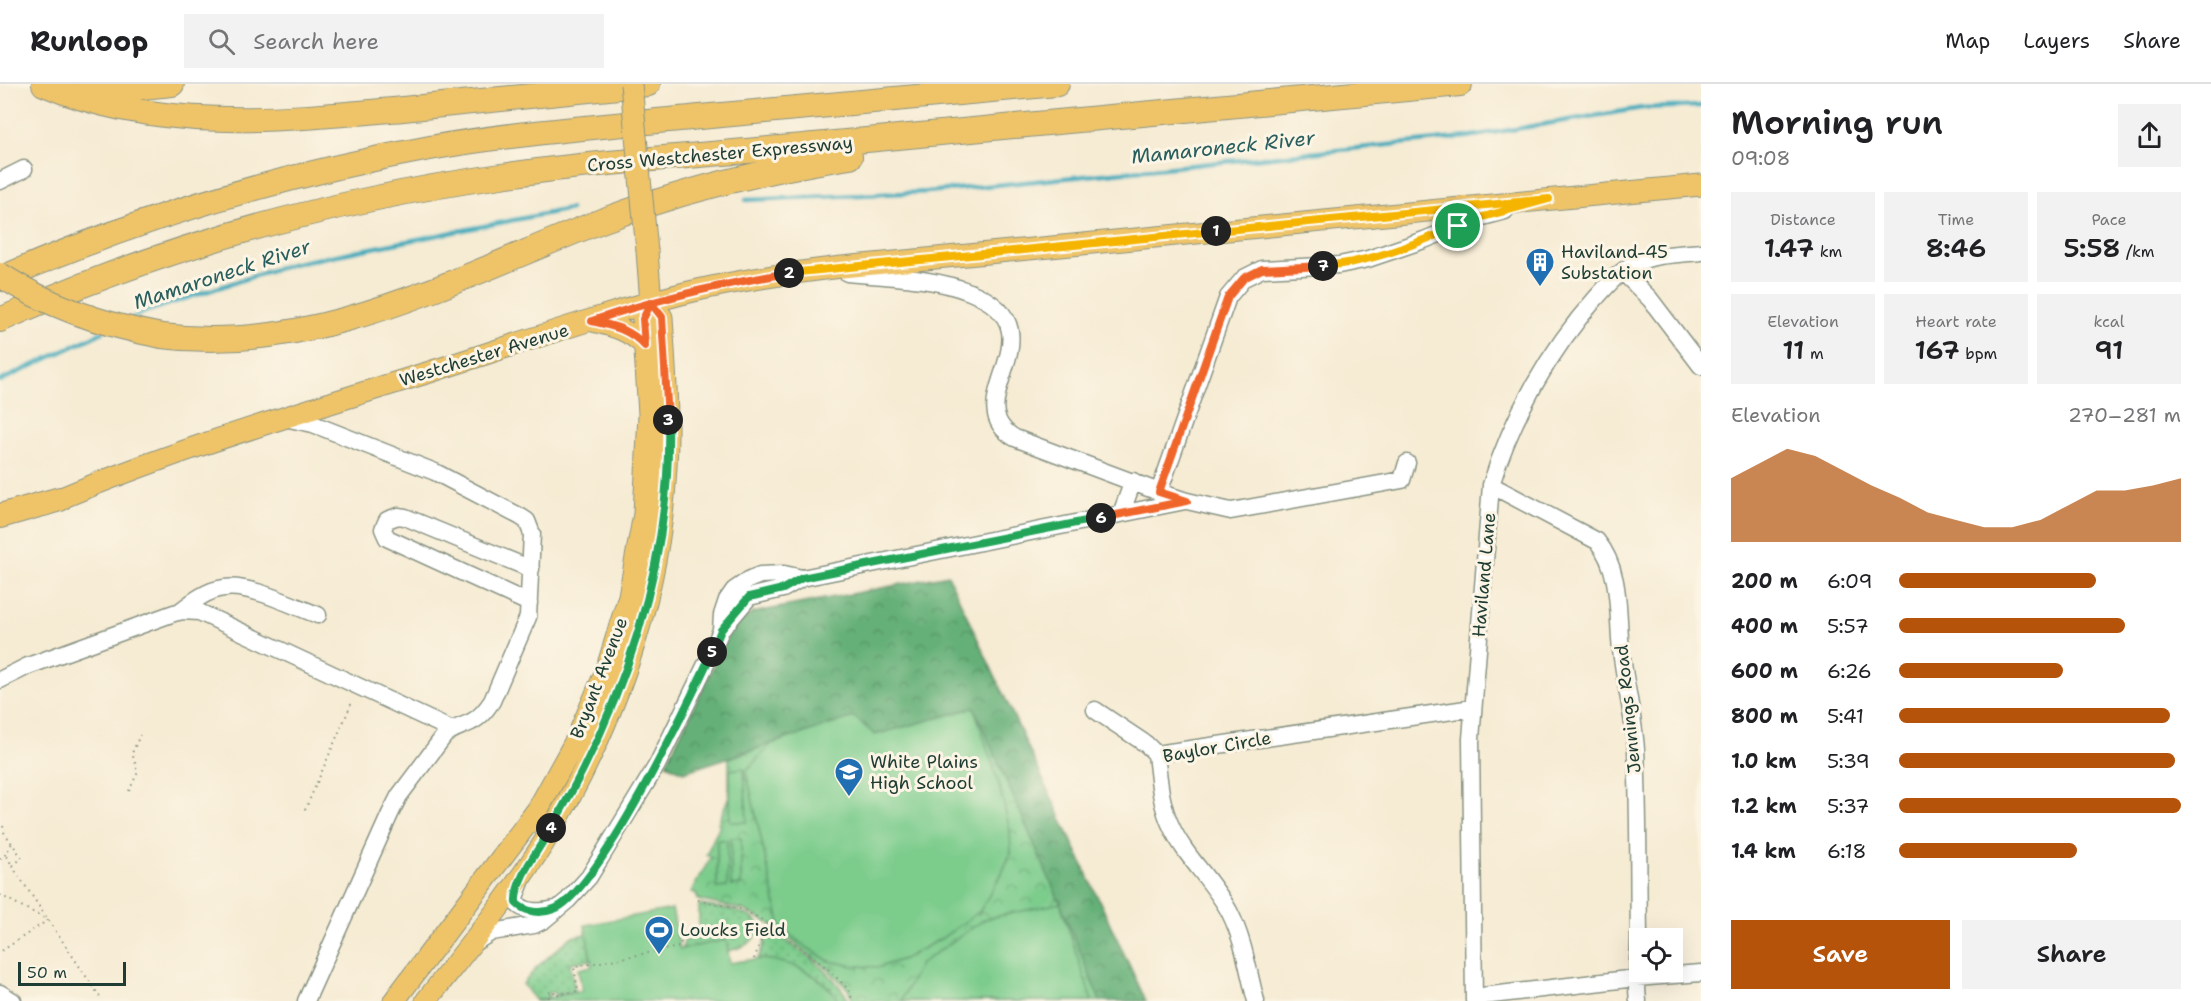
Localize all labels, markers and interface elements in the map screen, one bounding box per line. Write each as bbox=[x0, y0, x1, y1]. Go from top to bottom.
search box bbox=[184, 14, 604, 68]
text: Runloop bbox=[30, 22, 148, 60]
icon: search bbox=[205, 25, 238, 58]
text: Search here bbox=[253, 27, 379, 56]
text: Map bbox=[1945, 27, 1990, 55]
text: Layers bbox=[2023, 27, 2090, 55]
text: Share bbox=[2123, 27, 2181, 55]
text: Morning run bbox=[1731, 100, 1943, 145]
button: share bbox=[2118, 104, 2181, 167]
water label: Mamaroneck River bbox=[1130, 124, 1317, 170]
street label: Cross Westchester Expressway bbox=[586, 130, 854, 178]
text: 09:08 bbox=[1731, 145, 1791, 171]
pin bbox=[1432, 200, 1483, 251]
icon: arrive bbox=[1441, 209, 1474, 242]
text: Distance bbox=[1770, 209, 1836, 230]
text: Time bbox=[1938, 209, 1974, 230]
text: Pace bbox=[2091, 209, 2127, 230]
pin: 1 bbox=[1201, 216, 1231, 246]
text: 1 bbox=[1212, 220, 1220, 241]
text: 1.47 bbox=[1764, 230, 1814, 265]
text: 8:46 bbox=[1926, 230, 1986, 265]
text: 5:58 bbox=[2063, 230, 2121, 265]
water label: Mamaroneck River bbox=[130, 233, 314, 315]
place label: Haviland-45 Substation bbox=[1561, 240, 1668, 285]
text: km bbox=[1814, 241, 1842, 262]
text: /km bbox=[2121, 241, 2155, 262]
building icon: Haviland-45 Substation bbox=[1524, 246, 1556, 288]
pin: 7 bbox=[1308, 251, 1338, 281]
text: 7 bbox=[1317, 255, 1329, 276]
pin: 2 bbox=[774, 258, 804, 288]
text: 2 bbox=[783, 262, 795, 283]
text: Elevation bbox=[1767, 311, 1839, 332]
text: Heart rate bbox=[1915, 311, 1997, 332]
text: kcal bbox=[2093, 311, 2125, 332]
street label: Westchester Avenue bbox=[396, 318, 572, 392]
text: 11 bbox=[1782, 332, 1805, 367]
text: 167 bbox=[1915, 332, 1960, 367]
text: 91 bbox=[2095, 332, 2123, 367]
text: m bbox=[1805, 343, 1824, 364]
text: bpm bbox=[1960, 343, 1997, 364]
text: Elevation bbox=[1731, 402, 1821, 428]
text: 270–281 m bbox=[2068, 402, 2181, 428]
pin: 3 bbox=[653, 405, 683, 435]
text: 3 bbox=[662, 409, 674, 430]
pin: 6 bbox=[1086, 503, 1116, 533]
text: 6 bbox=[1095, 507, 1107, 528]
street label: Haviland Lane bbox=[1467, 512, 1501, 638]
text: 200 m bbox=[1731, 568, 1798, 594]
text: 6:09 bbox=[1827, 568, 1873, 594]
text: 400 m bbox=[1731, 613, 1798, 639]
text: 5:57 bbox=[1827, 613, 1869, 639]
street label: Bryant Avenue bbox=[565, 614, 633, 742]
pin: 5 bbox=[697, 637, 727, 667]
text: 5 bbox=[707, 641, 717, 662]
street label: Jennings Road bbox=[1609, 643, 1647, 775]
text: 600 m bbox=[1731, 658, 1798, 684]
text: 6:26 bbox=[1827, 658, 1872, 684]
text: 800 m bbox=[1731, 703, 1798, 729]
text: 5:41 bbox=[1827, 703, 1864, 729]
street label: Baylor Circle bbox=[1161, 726, 1273, 768]
text: 1.0 km bbox=[1731, 748, 1796, 774]
text: 5:39 bbox=[1827, 748, 1870, 774]
place label: White Plains High School bbox=[870, 750, 978, 795]
school or university icon: White Plains High School bbox=[833, 756, 865, 798]
text: 1.2 km bbox=[1731, 793, 1797, 819]
text: 5:37 bbox=[1827, 793, 1869, 819]
pin: 4 bbox=[536, 813, 566, 843]
text: 4 bbox=[545, 817, 557, 838]
text: 1.4 km bbox=[1731, 838, 1796, 864]
text: 6:18 bbox=[1827, 838, 1866, 864]
sports icon: Loucks Field bbox=[643, 914, 675, 956]
place label: Loucks Field bbox=[680, 918, 786, 942]
button: Save bbox=[1731, 920, 1950, 989]
button: Share bbox=[1962, 920, 2181, 989]
map controls bbox=[1629, 928, 1683, 982]
button: locate bbox=[1629, 928, 1683, 982]
scale bar bbox=[18, 959, 126, 986]
text: 50 m bbox=[27, 962, 67, 983]

